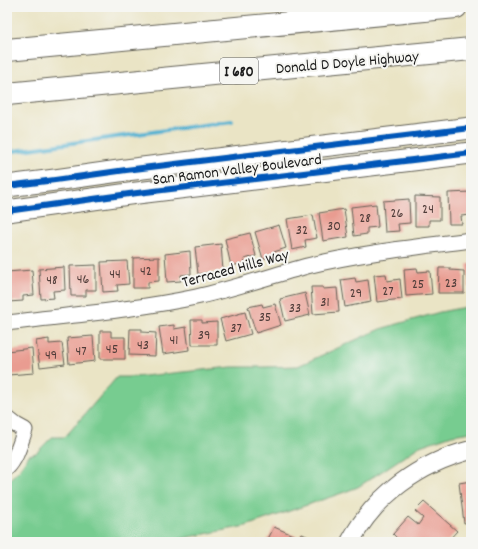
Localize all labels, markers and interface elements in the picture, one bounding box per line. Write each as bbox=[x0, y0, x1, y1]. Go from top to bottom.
street label: Donald D Doyle Highway bbox=[275, 46, 420, 81]
road number: I 680 bbox=[220, 58, 258, 84]
street label: San Ramon Valley Boulevard bbox=[151, 149, 323, 192]
house number: 24 bbox=[422, 200, 434, 220]
house number: 26 bbox=[391, 204, 404, 224]
house number: 28 bbox=[359, 209, 371, 229]
house number: 30 bbox=[327, 217, 341, 237]
house number: 32 bbox=[296, 221, 308, 241]
street label: Terraced Hills Way bbox=[180, 244, 292, 295]
house number: 42 bbox=[140, 262, 152, 282]
house number: 44 bbox=[109, 265, 121, 285]
house number: 46 bbox=[77, 270, 89, 290]
house number: 48 bbox=[46, 271, 58, 291]
house number: 23 bbox=[445, 274, 457, 294]
house number: 25 bbox=[412, 275, 424, 295]
house number: 27 bbox=[382, 282, 394, 302]
house number: 29 bbox=[350, 284, 362, 304]
house number: 31 bbox=[320, 293, 330, 313]
house number: 33 bbox=[289, 299, 301, 319]
house number: 35 bbox=[259, 308, 271, 328]
house number: 37 bbox=[230, 319, 242, 339]
house number: 39 bbox=[198, 326, 210, 346]
house number: 41 bbox=[170, 331, 178, 351]
house number: 43 bbox=[137, 336, 149, 356]
house number: 45 bbox=[106, 340, 118, 360]
house number: 47 bbox=[75, 342, 87, 362]
house number: 49 bbox=[45, 346, 57, 366]

